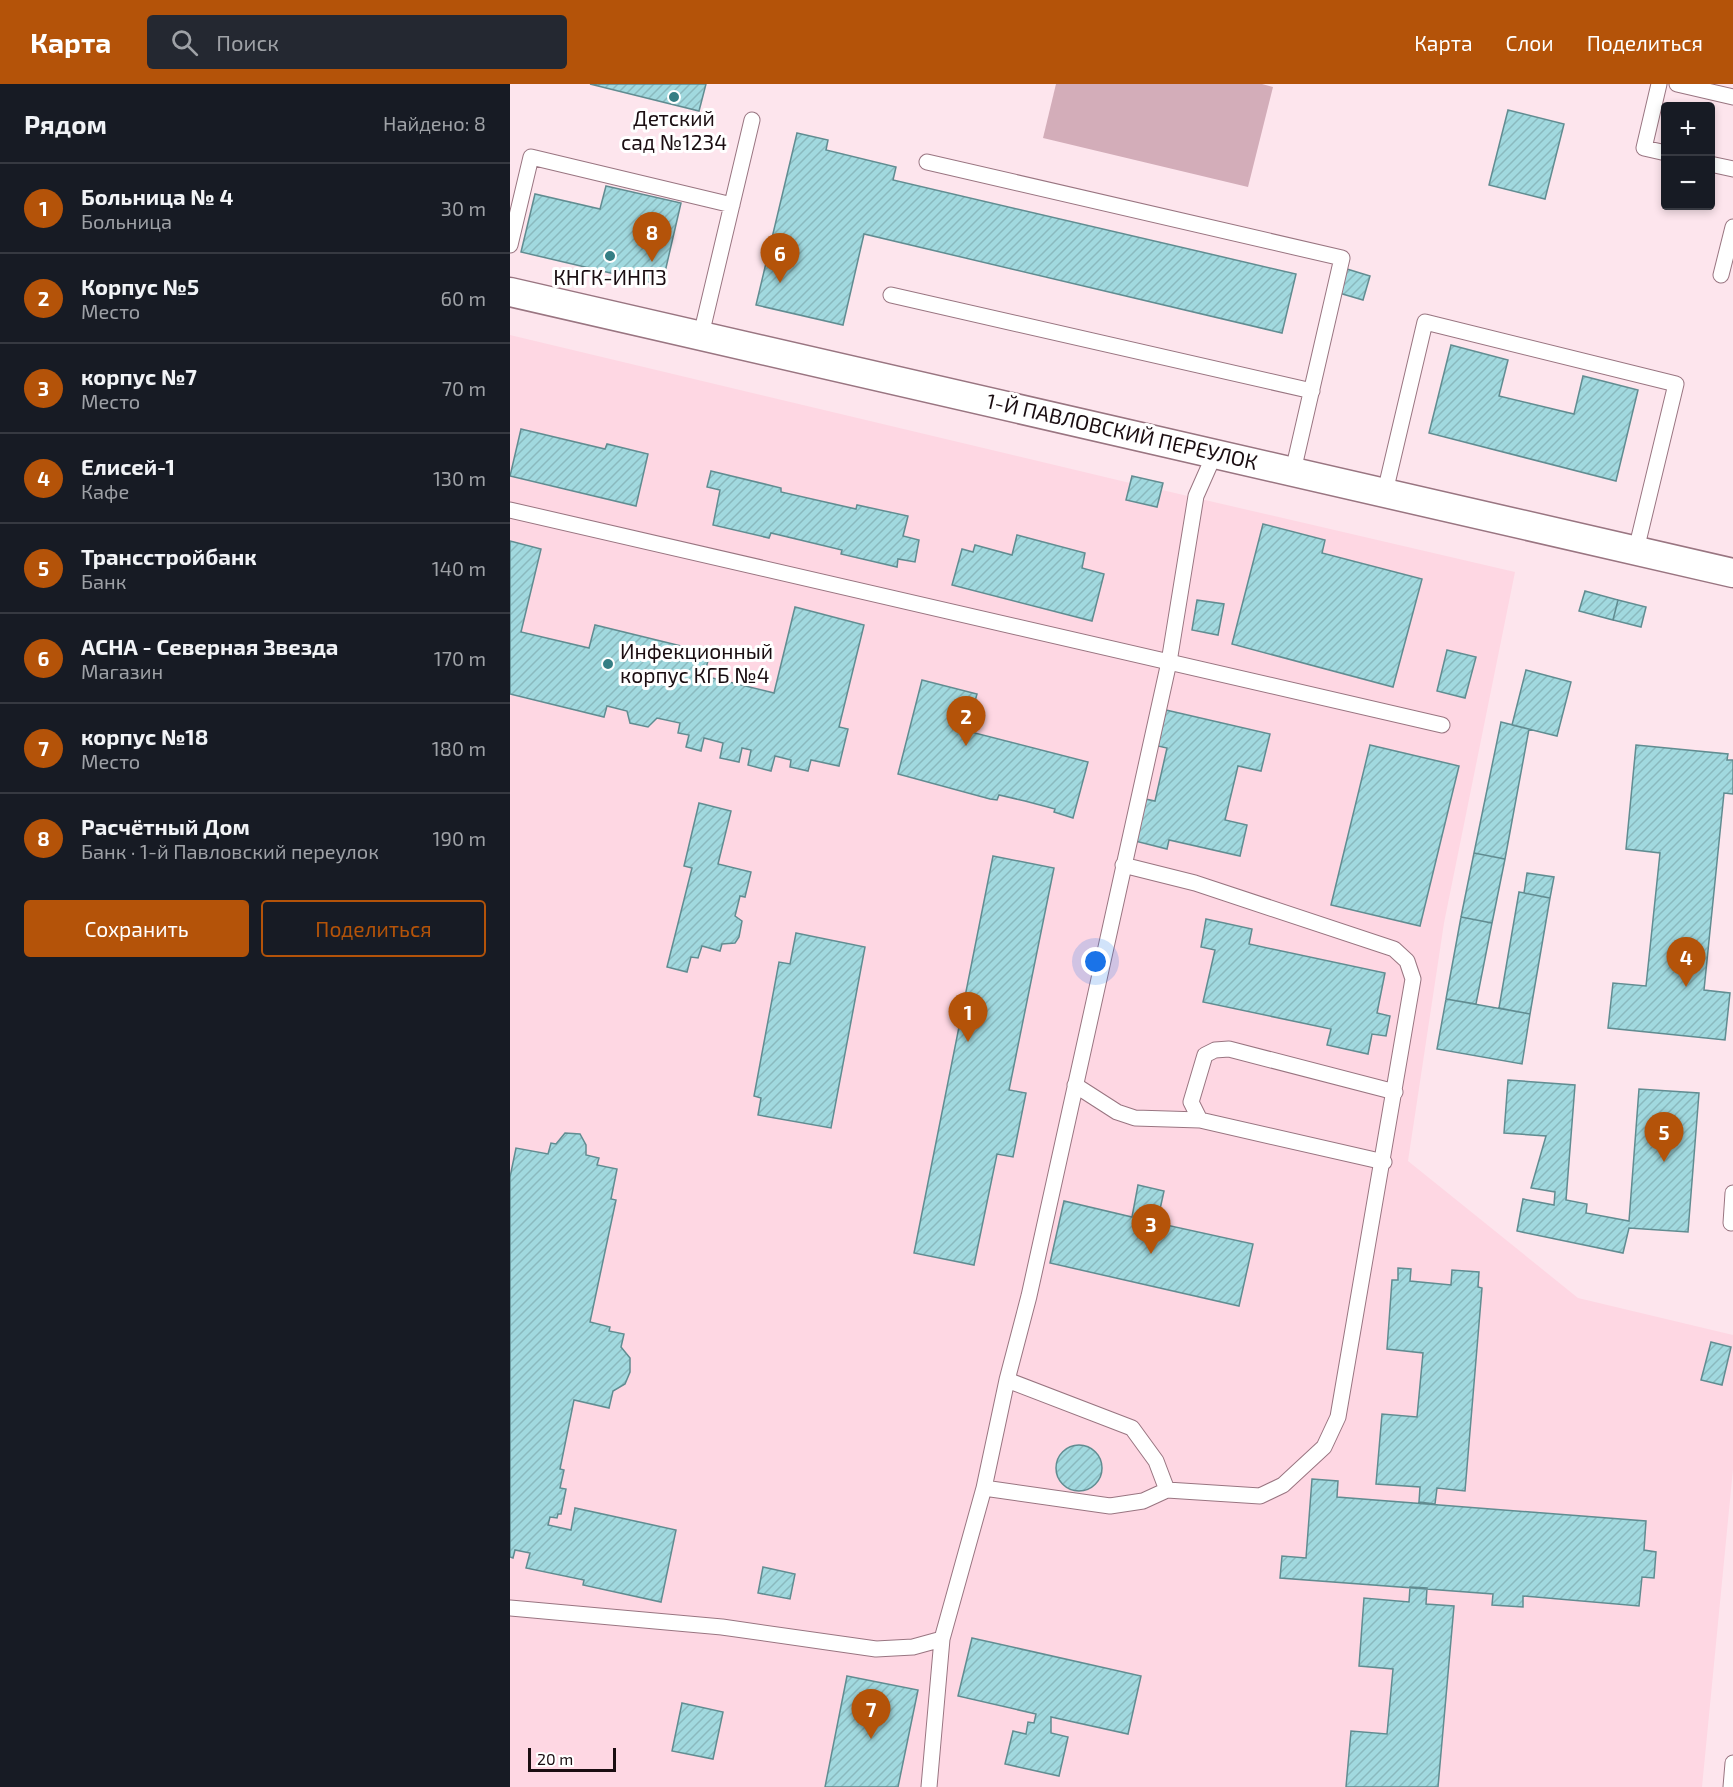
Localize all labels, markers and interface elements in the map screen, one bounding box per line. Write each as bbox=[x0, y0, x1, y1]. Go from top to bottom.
search box bbox=[147, 15, 567, 69]
text: Карта bbox=[30, 25, 111, 59]
icon: search bbox=[168, 26, 201, 59]
text: Поиск bbox=[216, 29, 279, 55]
text: Карта bbox=[1414, 30, 1473, 55]
text: Слои bbox=[1506, 30, 1554, 55]
text: Поделиться bbox=[1587, 30, 1703, 55]
marker: Детский сад №1234 bbox=[667, 90, 681, 104]
map controls bbox=[1661, 102, 1715, 210]
button: + bbox=[1661, 102, 1715, 156]
place label: Детский сад №1234 bbox=[621, 105, 727, 154]
text: Рядом bbox=[24, 108, 107, 139]
text: Найдено: 8 bbox=[383, 111, 486, 135]
button: − bbox=[1661, 156, 1715, 210]
text: Больница № 4 bbox=[81, 183, 234, 209]
text: 1 bbox=[39, 196, 48, 220]
text: 30 m bbox=[441, 196, 486, 220]
text: Больница bbox=[81, 209, 172, 233]
pin: 8 bbox=[632, 212, 672, 262]
pin: 6 bbox=[760, 234, 800, 283]
marker: КНГК-ИНПЗ bbox=[603, 249, 617, 263]
place label: КНГК-ИНПЗ bbox=[553, 264, 667, 289]
text: Корпус №5 bbox=[81, 273, 199, 299]
text: 2 bbox=[38, 286, 49, 310]
text: 60 m bbox=[441, 286, 486, 310]
text: Место bbox=[81, 299, 140, 323]
text: корпус №7 bbox=[81, 363, 197, 389]
text: 3 bbox=[38, 376, 49, 400]
text: 70 m bbox=[442, 376, 486, 400]
street label: 1-Й ПАВЛОВСКИЙ ПЕРЕУЛОК bbox=[984, 387, 1260, 474]
text: Место bbox=[81, 389, 140, 413]
text: Елисей-1 bbox=[81, 453, 175, 479]
text: 4 bbox=[37, 466, 50, 490]
text: 130 m bbox=[433, 466, 486, 490]
text: Кафе bbox=[81, 479, 129, 503]
text: Трансстройбанк bbox=[81, 543, 257, 569]
text: 5 bbox=[38, 556, 49, 580]
text: 140 m bbox=[432, 556, 486, 580]
text: Банк bbox=[81, 569, 126, 593]
text: АСНА - Северная Звезда bbox=[81, 633, 338, 659]
place label: Инфекционный корпус КГБ №4 bbox=[620, 638, 773, 688]
text: 6 bbox=[38, 646, 49, 670]
text: 170 m bbox=[434, 646, 486, 670]
marker: Инфекционный корпус КГБ №4 bbox=[601, 657, 615, 671]
text: Магазин bbox=[81, 659, 163, 683]
pin: 2 bbox=[946, 696, 986, 746]
text: корпус №18 bbox=[81, 723, 209, 749]
text: 7 bbox=[38, 736, 49, 760]
text: 180 m bbox=[432, 736, 486, 760]
text: Место bbox=[81, 749, 140, 773]
text: Расчётный Дом bbox=[81, 813, 250, 839]
text: 8 bbox=[37, 826, 50, 850]
text: 190 m bbox=[433, 826, 486, 850]
text: Банк · 1-й Павловский переулок bbox=[81, 839, 379, 863]
button: Сохранить bbox=[24, 900, 249, 957]
button: Поделиться bbox=[261, 900, 486, 957]
pin: 4 bbox=[1666, 938, 1706, 987]
your location bbox=[1081, 947, 1110, 976]
pin: 1 bbox=[948, 992, 988, 1042]
pin: 5 bbox=[1644, 1112, 1684, 1162]
pin: 3 bbox=[1132, 1204, 1170, 1254]
pin: 7 bbox=[852, 1690, 890, 1739]
scale bar bbox=[528, 1745, 616, 1772]
text: 20 m bbox=[537, 1749, 573, 1768]

